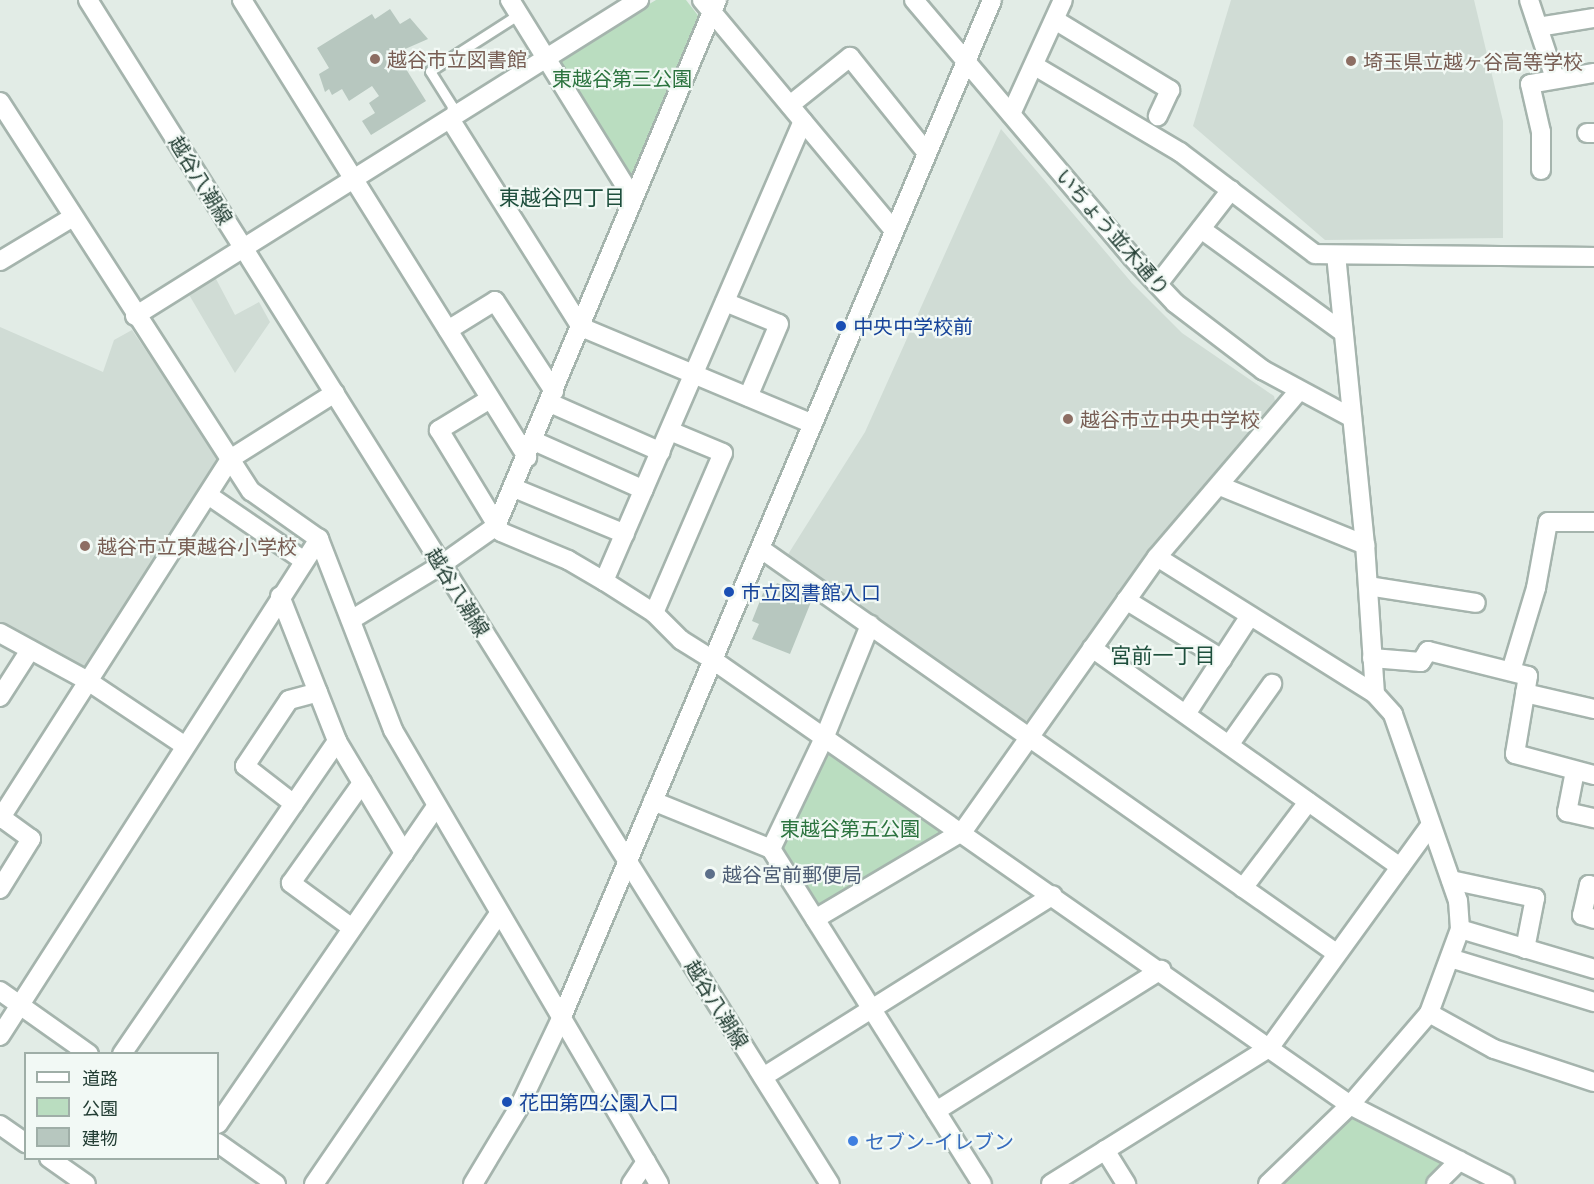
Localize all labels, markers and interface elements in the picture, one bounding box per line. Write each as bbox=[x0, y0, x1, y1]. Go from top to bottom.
place label: 越谷市立図書館 bbox=[387, 47, 527, 71]
place label: 埼玉県立越ヶ谷高等学校 bbox=[1363, 49, 1583, 73]
marker: 越谷市立図書館 bbox=[368, 52, 382, 66]
marker: 埼玉県立越ヶ谷高等学校 bbox=[1344, 54, 1358, 68]
park label: 東越谷第三公園 bbox=[552, 66, 692, 90]
street label: 越谷八潮線 bbox=[164, 131, 238, 229]
street label: いちょう並木通り bbox=[1051, 164, 1175, 300]
district label: 東越谷四丁目 bbox=[499, 184, 625, 210]
place label: 中央中学校前 bbox=[853, 314, 973, 338]
marker: 中央中学校前 bbox=[834, 319, 848, 333]
place label: 越谷市立中央中学校 bbox=[1080, 407, 1260, 431]
marker: 越谷市立中央中学校 bbox=[1061, 412, 1075, 426]
place label: 越谷市立東越谷小学校 bbox=[97, 534, 297, 558]
marker: 越谷市立東越谷小学校 bbox=[78, 539, 92, 553]
street label: 越谷八潮線 bbox=[421, 543, 495, 641]
place label: 市立図書館入口 bbox=[741, 580, 881, 604]
marker: 市立図書館入口 bbox=[722, 585, 736, 599]
district label: 宮前一丁目 bbox=[1111, 642, 1215, 668]
park label: 東越谷第五公園 bbox=[780, 816, 920, 840]
place label: 越谷宮前郵便局 bbox=[722, 862, 862, 886]
marker: 越谷宮前郵便局 bbox=[703, 867, 717, 881]
street label: 越谷八潮線 bbox=[680, 955, 754, 1053]
legend bbox=[24, 1052, 219, 1160]
text: 道路 bbox=[82, 1067, 118, 1089]
place label: 花田第四公園入口 bbox=[519, 1090, 679, 1114]
marker: 花田第四公園入口 bbox=[500, 1095, 514, 1109]
text: 公園 bbox=[82, 1097, 118, 1119]
text: 建物 bbox=[82, 1127, 118, 1149]
place label: セブン-イレブン bbox=[865, 1129, 1014, 1153]
marker: セブン-イレブン bbox=[846, 1134, 860, 1148]

